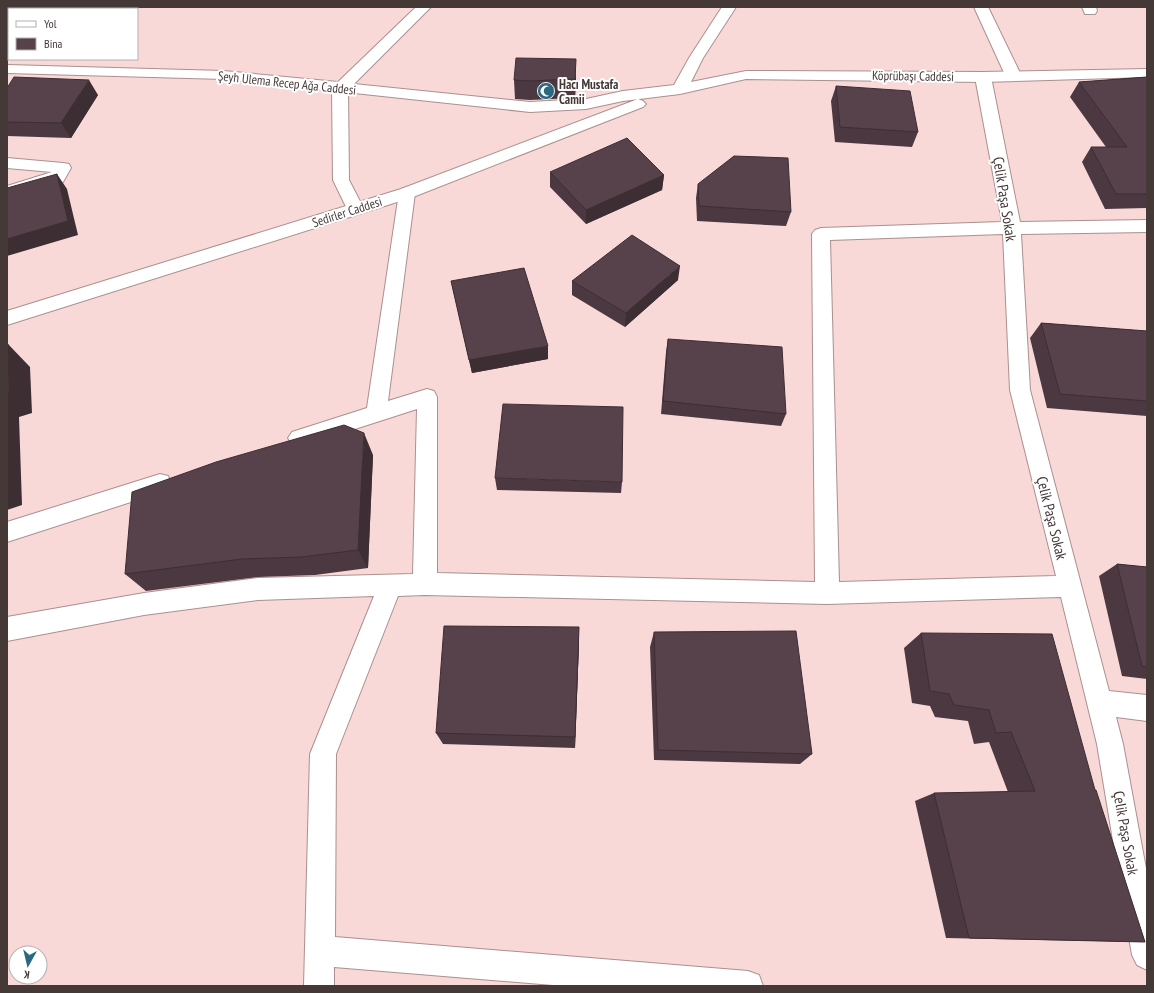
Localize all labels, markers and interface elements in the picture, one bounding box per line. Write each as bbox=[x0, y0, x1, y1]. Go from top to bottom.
legend bbox=[8, 8, 138, 60]
text: Yol bbox=[44, 16, 57, 31]
text: Bina bbox=[44, 36, 63, 51]
street label: Şeyh Ulema Recep Ağa Caddesi bbox=[217, 67, 357, 99]
street label: Köprübaşı Caddesi bbox=[872, 67, 954, 85]
place label: Hacı Mustafa Camii bbox=[559, 76, 618, 108]
mosque icon: Hacı Mustafa Camii bbox=[536, 81, 556, 101]
street label: Çelik Paşa Sokak bbox=[989, 155, 1021, 243]
street label: Sedirler Caddesi bbox=[310, 193, 384, 231]
street label: Çelik Paşa Sokak bbox=[1032, 474, 1072, 562]
street label: Çelik Paşa Sokak bbox=[1109, 789, 1143, 877]
north arrow bbox=[8, 945, 48, 985]
text: K bbox=[23, 968, 30, 982]

